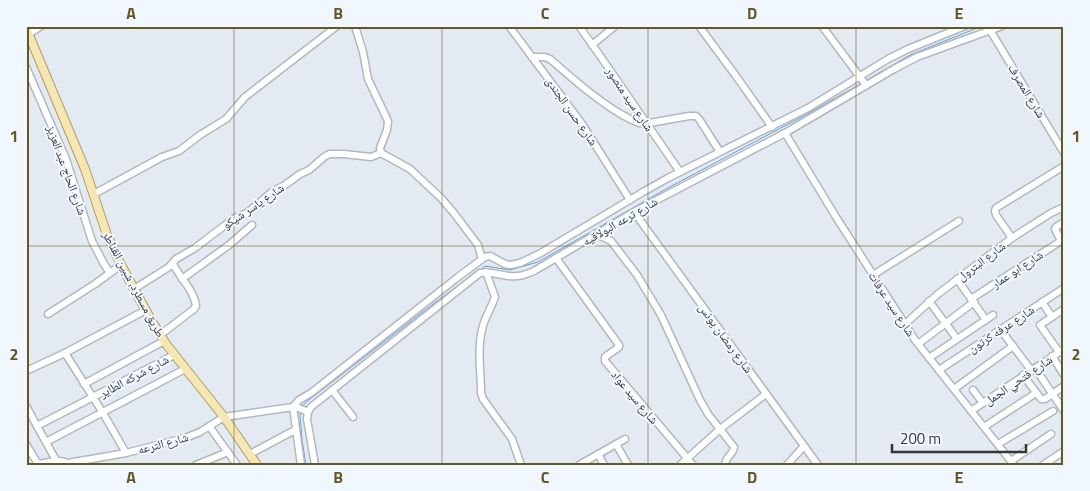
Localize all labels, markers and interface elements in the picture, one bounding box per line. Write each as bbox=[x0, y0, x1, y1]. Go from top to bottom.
text: A bbox=[126, 1, 136, 25]
text: B bbox=[333, 1, 343, 25]
text: C bbox=[541, 1, 550, 25]
text: D bbox=[747, 1, 757, 25]
text: E bbox=[955, 1, 964, 25]
street label: شارع المصرف bbox=[1003, 60, 1051, 122]
street label: شارع سيد منصور bbox=[601, 62, 659, 135]
street label: شارع حسن الجندى bbox=[541, 72, 603, 150]
street label: شارع الحاج عبد العزيز bbox=[42, 122, 92, 218]
text: 1 bbox=[10, 124, 18, 148]
text: 1 bbox=[1072, 124, 1080, 148]
street label: شارع ياسر شيكو bbox=[218, 178, 288, 234]
street label: شارع ترعه البولاقيه bbox=[579, 192, 661, 250]
street label: طريق مسطرد, شبين القناطر bbox=[97, 227, 170, 341]
street label: شارع البترول bbox=[953, 236, 1009, 286]
street label: شارع ابو عمار bbox=[986, 245, 1047, 293]
street label: شارع سيد عرفات bbox=[864, 268, 920, 340]
street label: شارع رمضان يونس bbox=[694, 299, 758, 377]
street label: شارع عرفه كرتون bbox=[964, 300, 1038, 358]
text: 2 bbox=[10, 342, 18, 366]
text: 2 bbox=[1072, 342, 1080, 366]
street label: شارع شركه الطاير bbox=[95, 350, 172, 403]
street label: شارع فتحي الجمل bbox=[980, 350, 1057, 411]
street label: شارع سيد عواد bbox=[607, 366, 663, 428]
scale bar bbox=[892, 421, 1026, 453]
street label: شارع الترعه bbox=[136, 427, 190, 459]
text: 200 m bbox=[900, 427, 941, 450]
text: A bbox=[126, 465, 136, 489]
text: B bbox=[333, 465, 343, 489]
text: C bbox=[541, 465, 550, 489]
text: D bbox=[747, 465, 757, 489]
text: E bbox=[955, 465, 964, 489]

